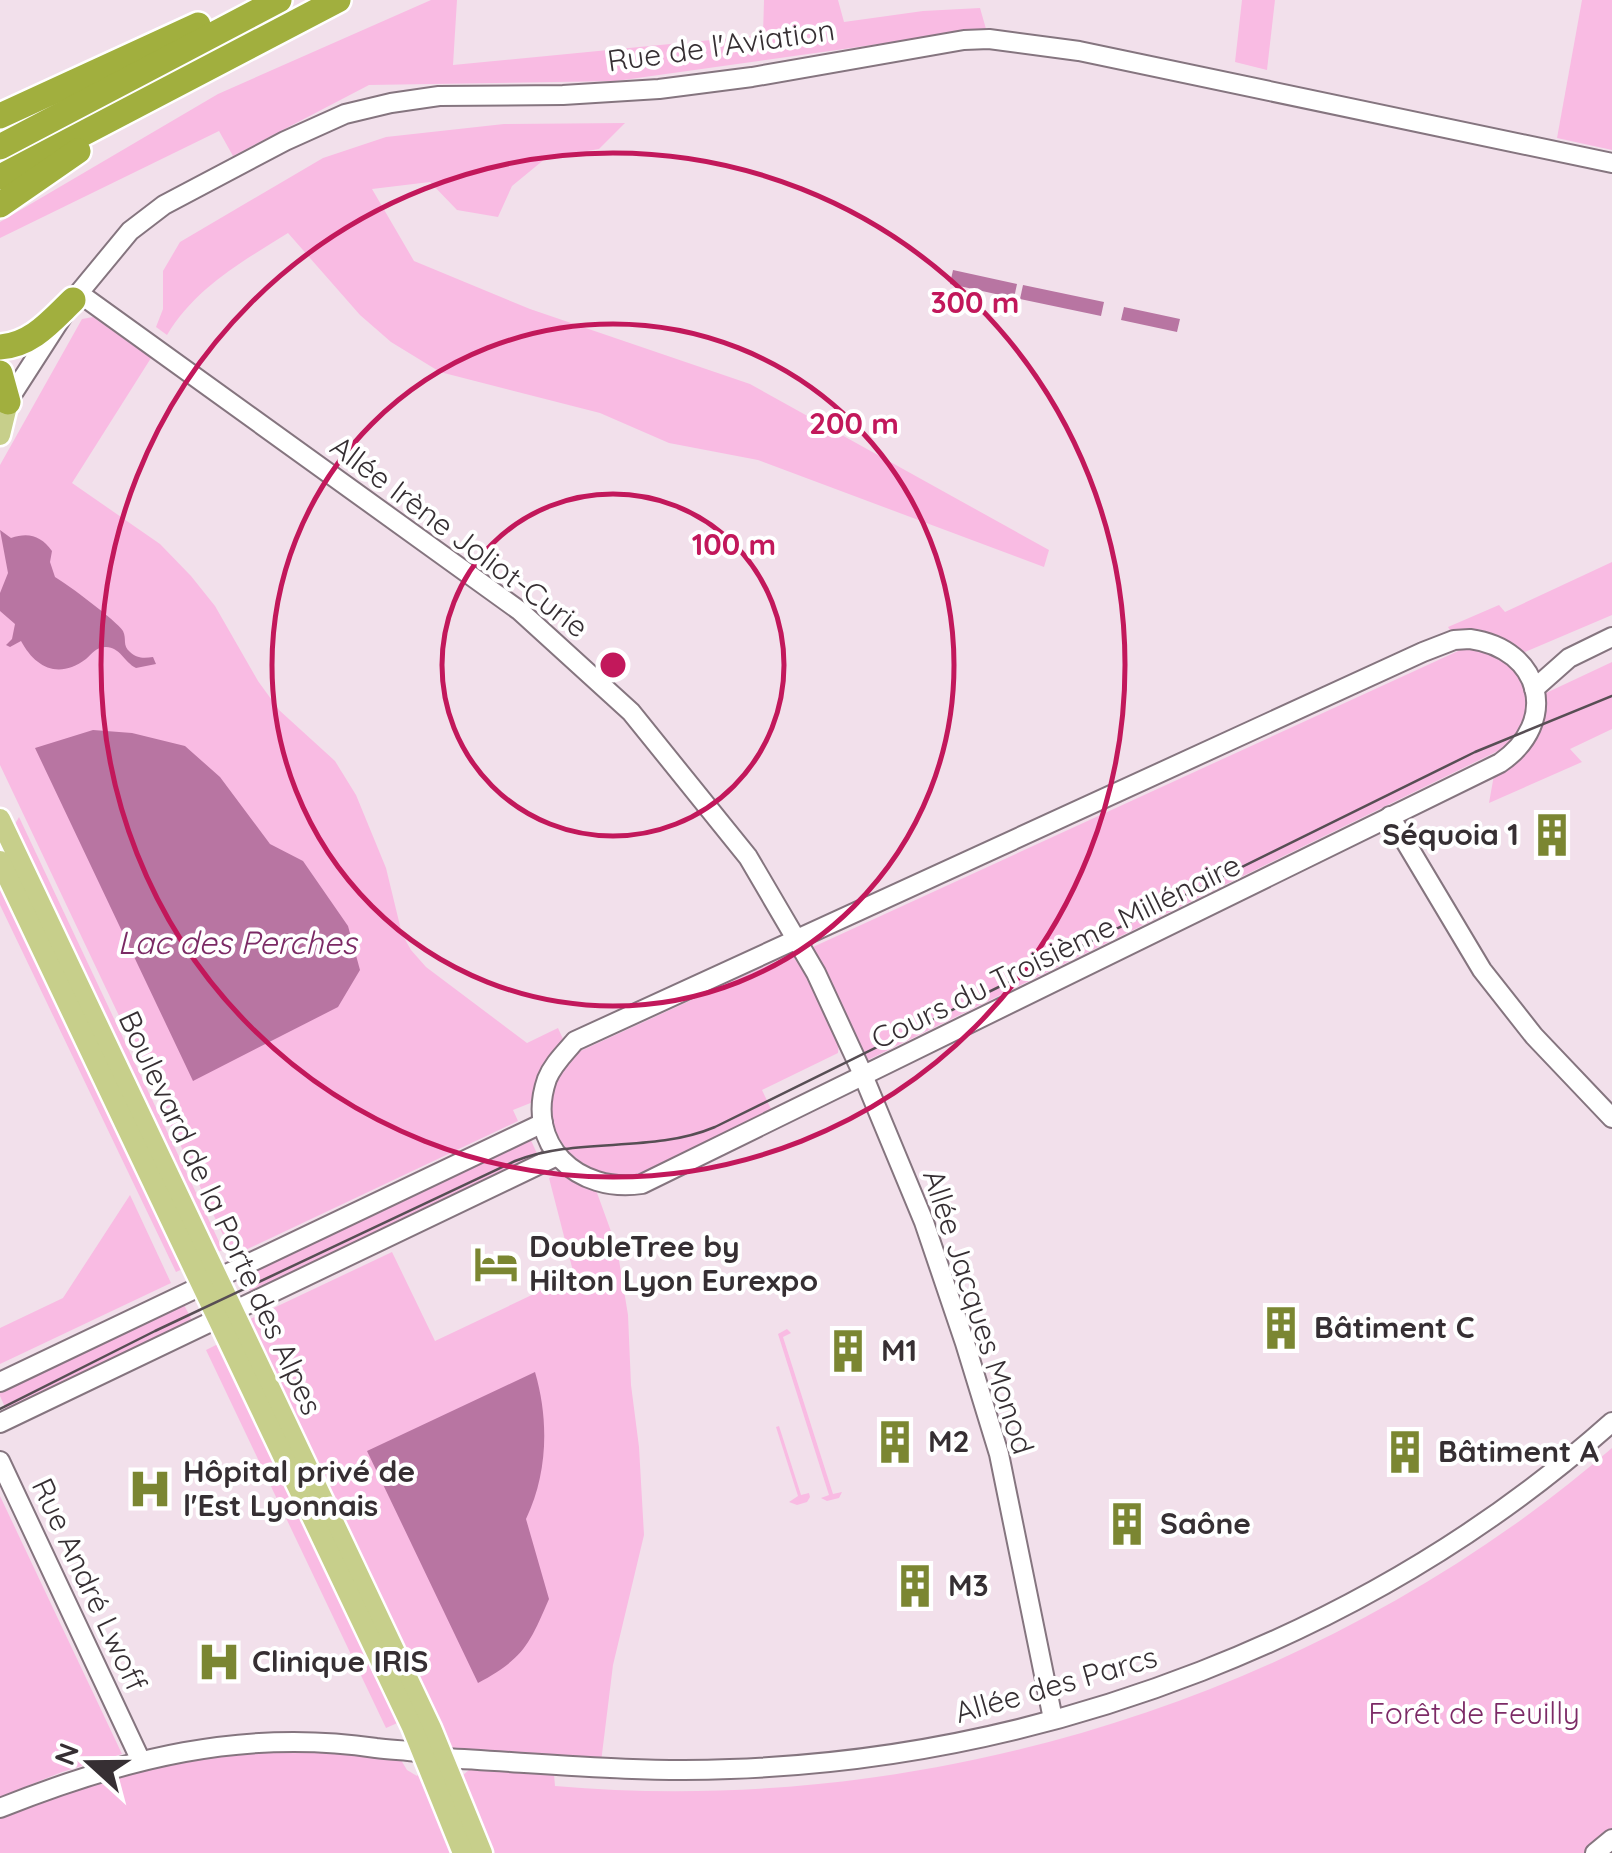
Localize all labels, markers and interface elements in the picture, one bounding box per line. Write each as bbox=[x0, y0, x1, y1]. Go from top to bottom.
street label: Rue de l'Aviation bbox=[605, 10, 837, 80]
text: 300 m bbox=[930, 283, 1020, 321]
text: 200 m bbox=[809, 404, 899, 442]
street label: Allée Irène Joliot-Curie bbox=[323, 427, 596, 646]
text: 100 m bbox=[692, 525, 776, 563]
centre of rings bbox=[595, 647, 631, 683]
building icon: Séquoia 1 bbox=[1528, 811, 1576, 859]
place label: Séquoia 1 bbox=[1382, 815, 1519, 853]
street label: Cours du Troisième Millénaire bbox=[865, 845, 1246, 1057]
water label: Lac des Perches bbox=[117, 922, 359, 962]
street label: Boulevard de la Porte des Alpes bbox=[110, 1005, 331, 1421]
street label: Allée Jacques Monod bbox=[915, 1165, 1043, 1459]
place label: DoubleTree by Hilton Lyon Eurexpo bbox=[529, 1227, 818, 1299]
hotel icon: DoubleTree by Hilton Lyon Eurexpo bbox=[472, 1240, 520, 1288]
building icon: Bâtiment C bbox=[1257, 1304, 1305, 1352]
place label: Bâtiment C bbox=[1314, 1308, 1475, 1346]
building icon: M1 bbox=[824, 1327, 872, 1375]
place label: M1 bbox=[881, 1331, 917, 1369]
building icon: M2 bbox=[871, 1418, 919, 1466]
place label: M2 bbox=[928, 1422, 970, 1460]
building icon: Bâtiment A bbox=[1381, 1428, 1429, 1476]
place label: Bâtiment A bbox=[1438, 1432, 1599, 1470]
place label: Hôpital privé de l'Est Lyonnais bbox=[183, 1452, 415, 1524]
hospital icon: Hôpital privé de l'Est Lyonnais bbox=[126, 1465, 174, 1513]
street label: Rue André Lwoff bbox=[24, 1472, 156, 1697]
building icon: Saône bbox=[1103, 1500, 1151, 1548]
place label: Saône bbox=[1160, 1504, 1251, 1542]
building icon: M3 bbox=[891, 1562, 939, 1610]
place label: M3 bbox=[948, 1566, 989, 1604]
street label: Allée des Parcs bbox=[950, 1637, 1161, 1731]
hospital icon: Clinique IRIS bbox=[195, 1638, 243, 1686]
place label: Clinique IRIS bbox=[252, 1642, 429, 1680]
park label: Forêt de Feuilly bbox=[1368, 1694, 1580, 1732]
north arrow bbox=[40, 1713, 140, 1813]
text: N bbox=[46, 1738, 86, 1770]

